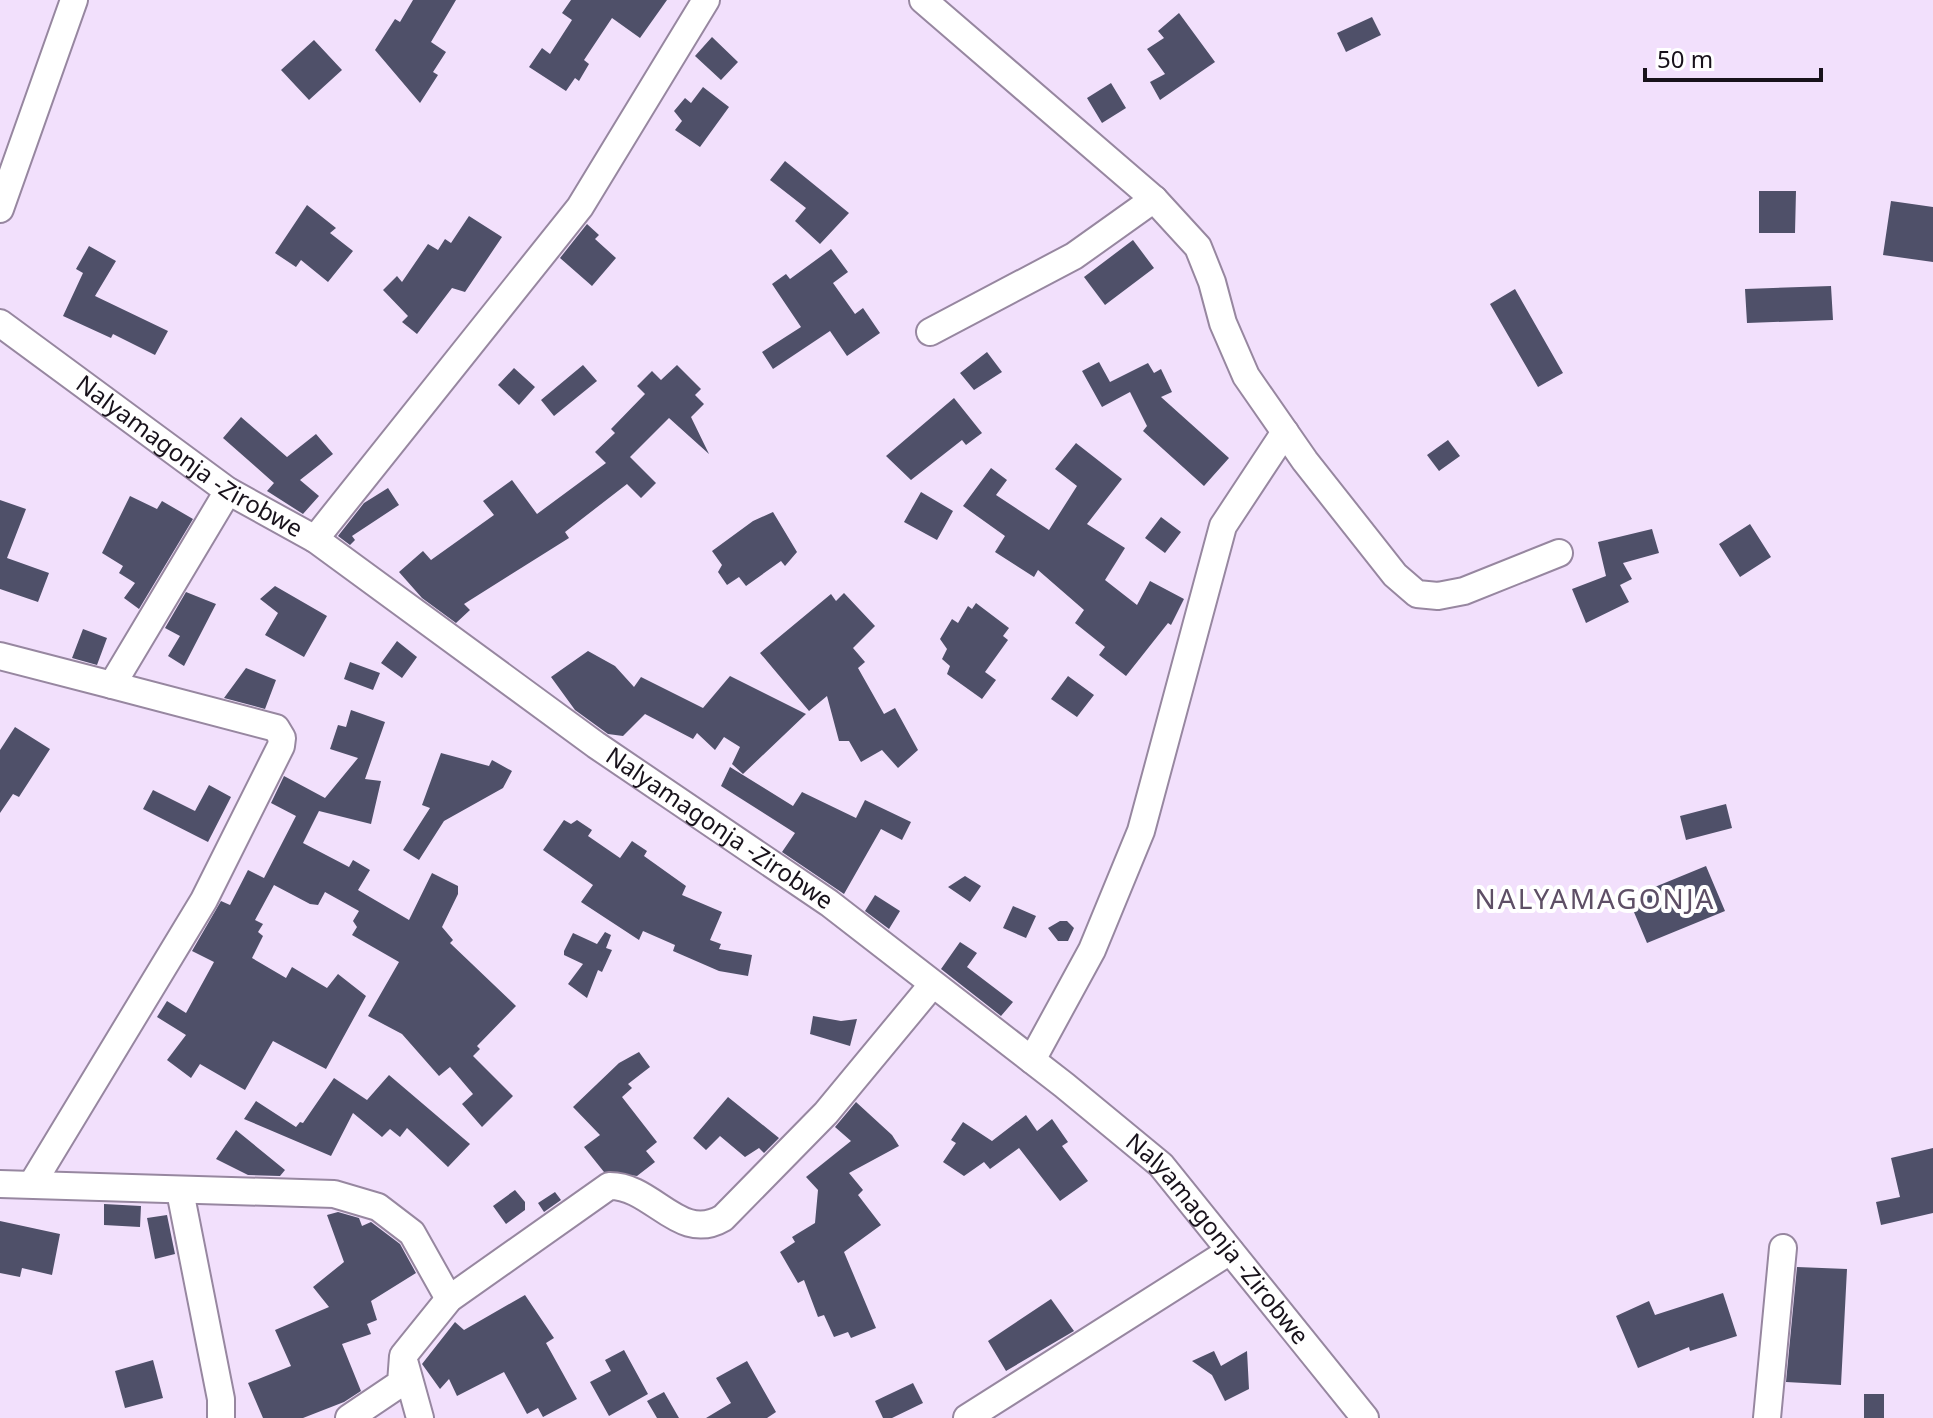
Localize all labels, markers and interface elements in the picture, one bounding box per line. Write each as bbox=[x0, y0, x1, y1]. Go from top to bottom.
scale bar bbox=[1645, 32, 1821, 82]
text: 50 m bbox=[1657, 42, 1713, 75]
street label: Nalyamagonja -Zirobwe bbox=[70, 367, 309, 544]
street label: Nalyamagonja -Zirobwe bbox=[600, 739, 840, 916]
district label: NALYAMAGONJA bbox=[1475, 879, 1715, 917]
street label: Nalyamagonja -Zirobwe bbox=[1119, 1125, 1317, 1351]

